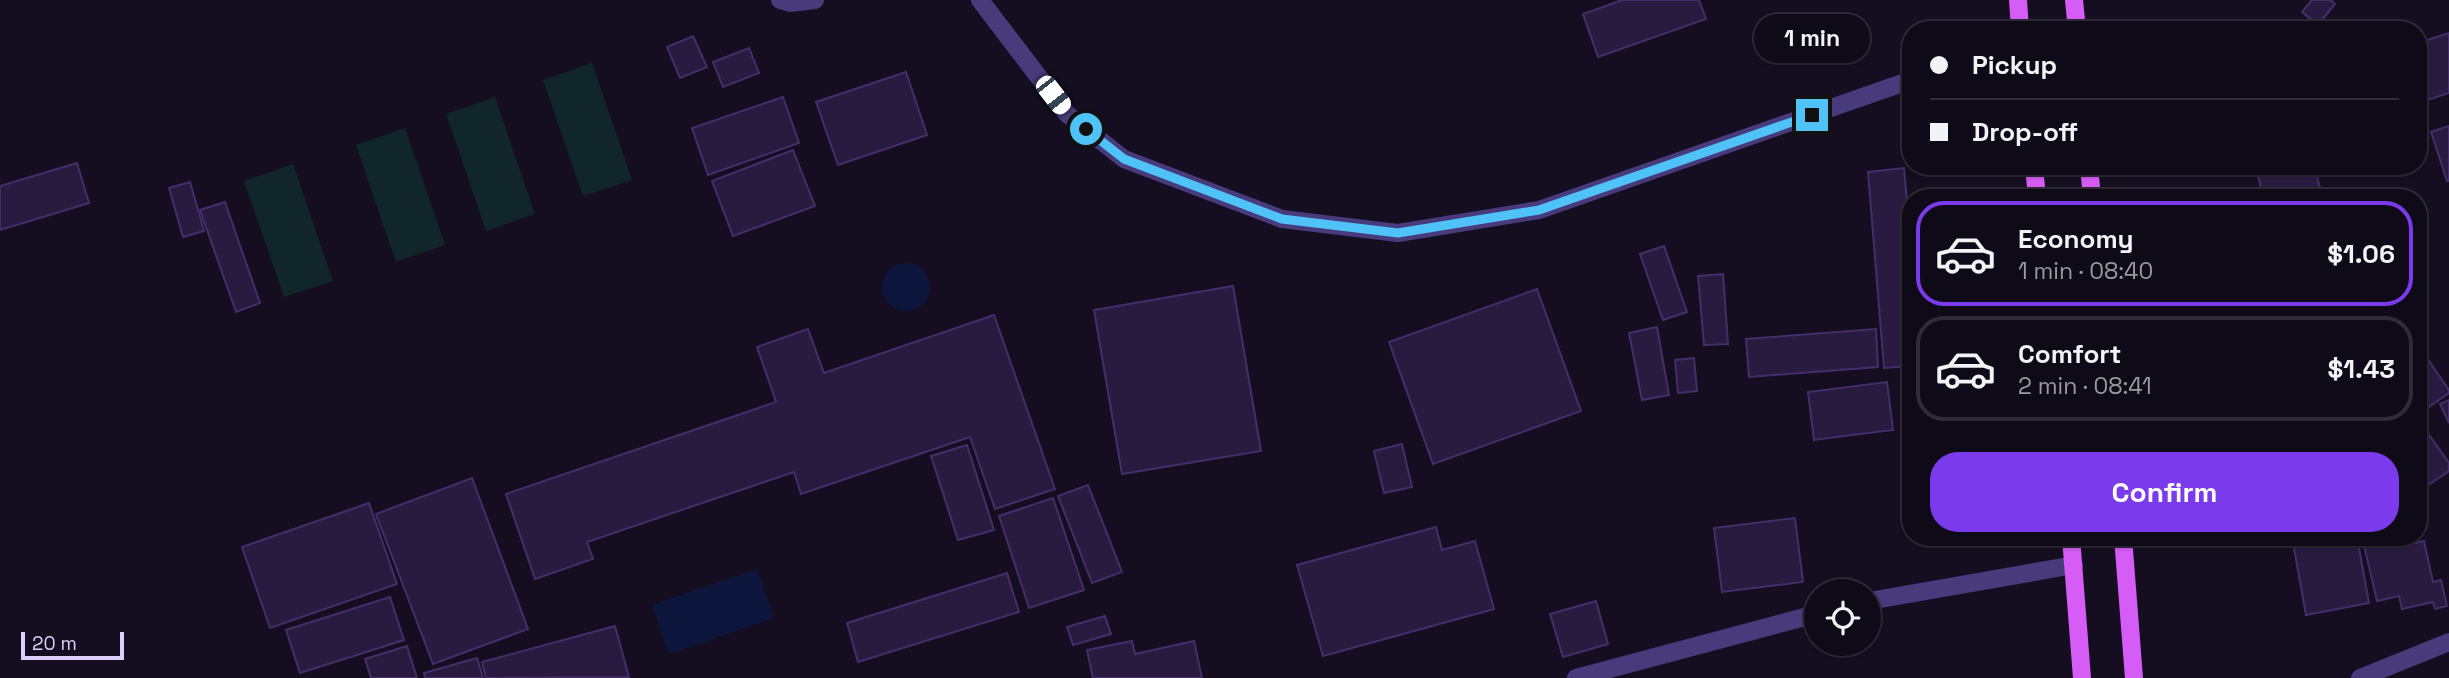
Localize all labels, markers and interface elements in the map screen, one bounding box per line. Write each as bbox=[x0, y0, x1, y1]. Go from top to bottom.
callout: 1 min bbox=[1754, 13, 1870, 62]
text: 1 min bbox=[1784, 23, 1840, 53]
text: Pickup bbox=[1972, 48, 2057, 82]
car bbox=[1032, 72, 1075, 118]
route end bbox=[1796, 99, 1828, 131]
route start bbox=[1070, 113, 1102, 145]
text: Drop-off bbox=[1972, 115, 2078, 149]
icon: car bbox=[1934, 222, 1997, 285]
text: Economy bbox=[2018, 222, 2134, 256]
text: $1.06 bbox=[2327, 237, 2395, 271]
text: 1 min · 08:40 bbox=[2018, 256, 2153, 286]
icon: car bbox=[1934, 337, 1997, 400]
text: Comfort bbox=[2018, 337, 2121, 371]
text: $1.43 bbox=[2327, 352, 2395, 386]
text: 2 min · 08:41 bbox=[2018, 371, 2152, 401]
button: Confirm bbox=[1930, 452, 2399, 532]
map controls bbox=[1804, 579, 1881, 656]
button: locate bbox=[1804, 579, 1881, 656]
scale bar bbox=[21, 629, 124, 661]
text: 20 m bbox=[32, 631, 77, 656]

